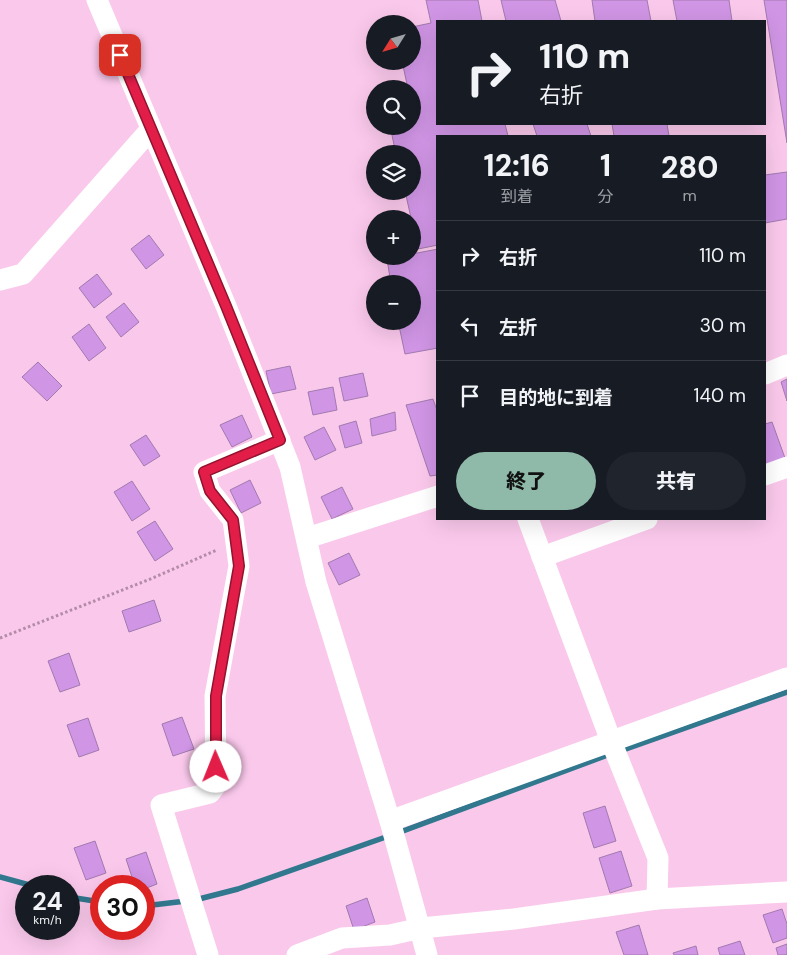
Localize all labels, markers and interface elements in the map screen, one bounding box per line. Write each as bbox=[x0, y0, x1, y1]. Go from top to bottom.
north arrow bbox=[366, 15, 421, 70]
map controls bbox=[366, 15, 421, 330]
text: 110 m bbox=[539, 33, 630, 79]
pin bbox=[99, 34, 141, 76]
icon: right bbox=[456, 40, 521, 105]
icon: arrive bbox=[106, 41, 134, 69]
button: search bbox=[366, 80, 421, 135]
text: 右折 bbox=[539, 81, 583, 110]
button: layers bbox=[366, 145, 421, 200]
text: 12:16 bbox=[484, 146, 550, 185]
text: 1 bbox=[600, 146, 611, 185]
text: 280 bbox=[661, 148, 718, 187]
text: m bbox=[683, 185, 697, 206]
text: 到着 bbox=[501, 186, 533, 207]
text: 分 bbox=[597, 186, 613, 207]
button: + bbox=[366, 210, 421, 265]
icon: right bbox=[456, 242, 484, 270]
text: 110 m bbox=[699, 243, 746, 268]
text: 右折 bbox=[499, 245, 537, 270]
button: − bbox=[366, 275, 421, 330]
icon: left bbox=[456, 312, 484, 340]
text: 30 m bbox=[700, 313, 746, 338]
text: 左折 bbox=[499, 315, 537, 340]
icon: arrive bbox=[456, 382, 484, 410]
text: 140 m bbox=[694, 383, 746, 408]
text: 目的地に到着 bbox=[499, 385, 613, 410]
button: 終了 bbox=[456, 452, 596, 510]
button: 共有 bbox=[606, 452, 746, 510]
position arrow bbox=[189, 740, 241, 792]
speed limit sign: 30 bbox=[90, 875, 155, 940]
text: 24 bbox=[32, 885, 63, 918]
text: km/h bbox=[33, 912, 62, 928]

